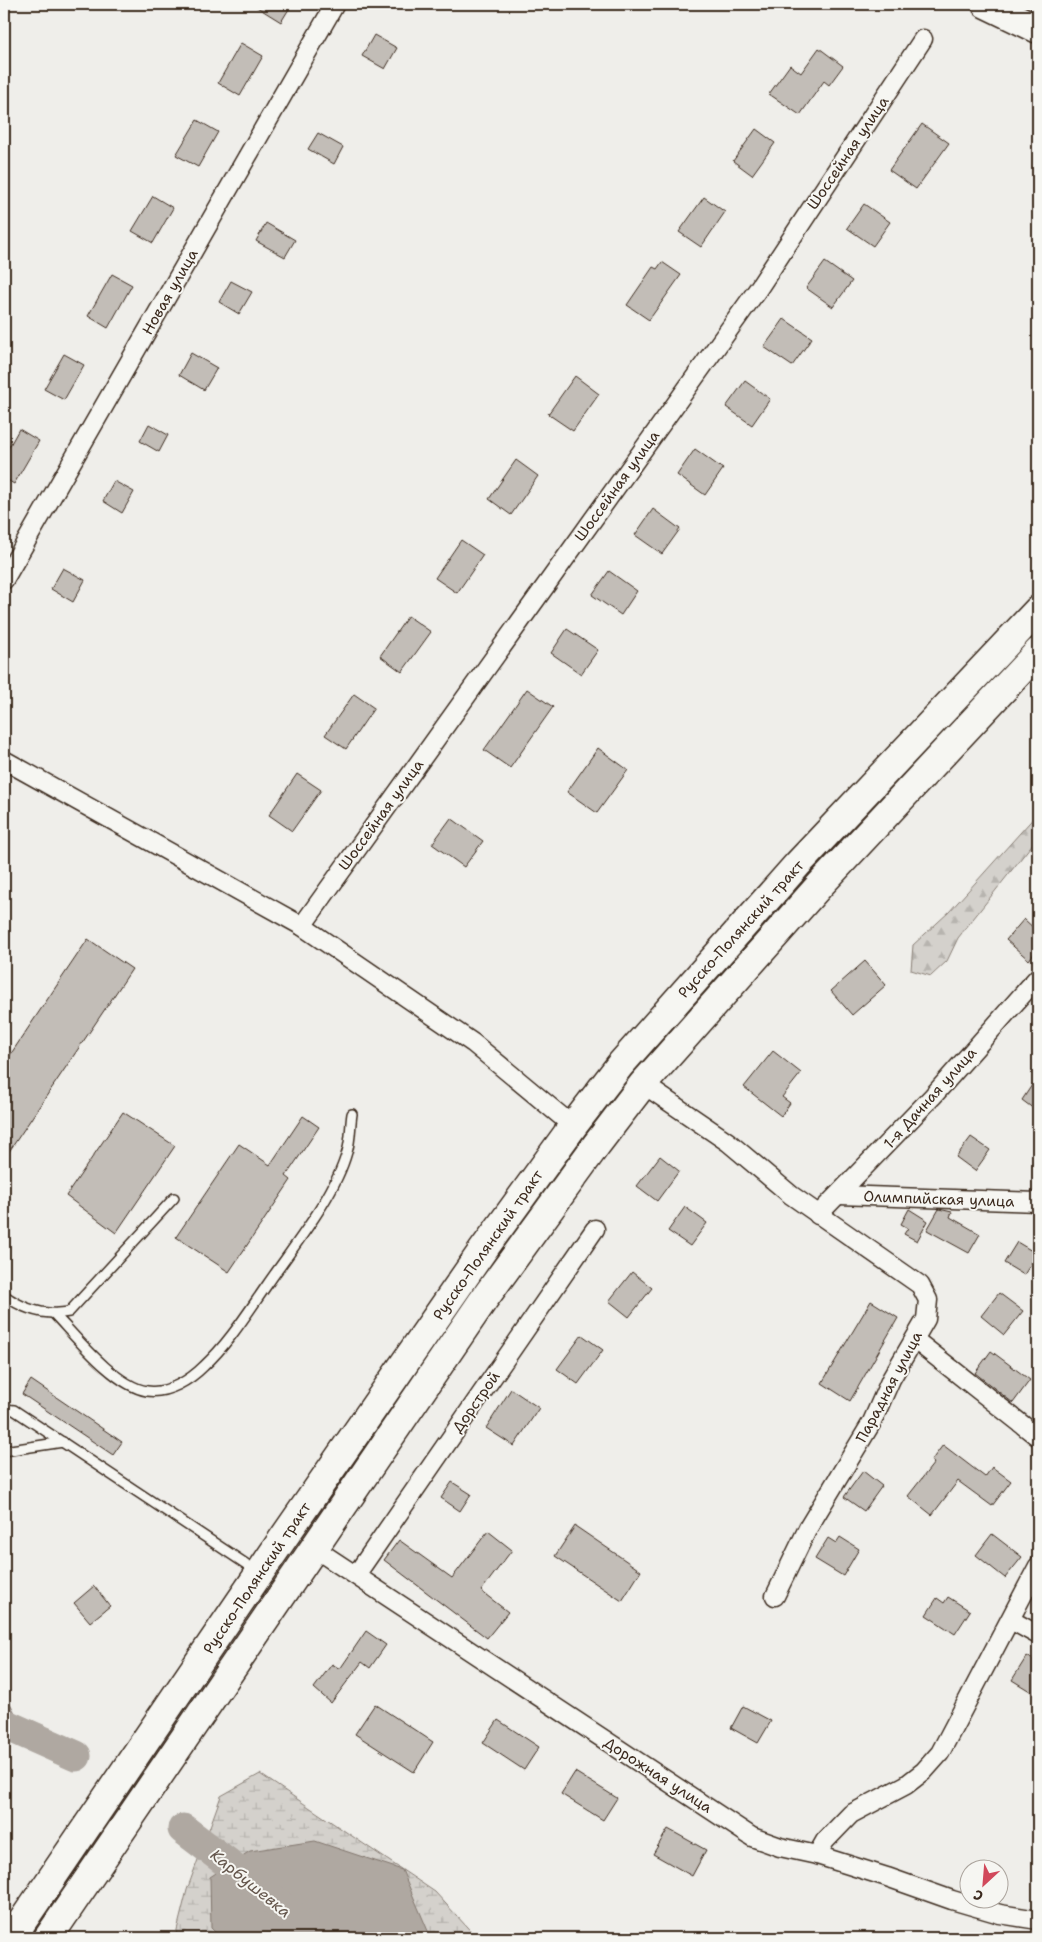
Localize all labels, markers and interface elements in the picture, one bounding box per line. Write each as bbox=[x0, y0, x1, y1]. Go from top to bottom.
street label: Шоссейная улица bbox=[803, 92, 894, 214]
street label: Новая улица bbox=[137, 245, 203, 338]
street label: Шоссейная улица bbox=[570, 426, 664, 546]
street label: Шоссейная улица bbox=[334, 755, 428, 875]
street label: Русско-Полянский тракт bbox=[674, 856, 809, 1002]
street label: 1-я Дачная улица bbox=[879, 1042, 981, 1153]
street label: Русско-Полянский тракт bbox=[428, 1166, 548, 1324]
street label: Олимпийская улица bbox=[863, 1186, 1016, 1212]
street label: Парадная улица bbox=[851, 1327, 927, 1446]
street label: Дорстрой bbox=[448, 1367, 505, 1437]
street label: Русско-Полянский тракт bbox=[199, 1498, 316, 1658]
street label: Дорожная улица bbox=[600, 1732, 717, 1818]
water label: Карбушевка bbox=[206, 1844, 295, 1922]
north arrow bbox=[960, 1860, 1010, 1910]
text: С bbox=[970, 1886, 986, 1906]

